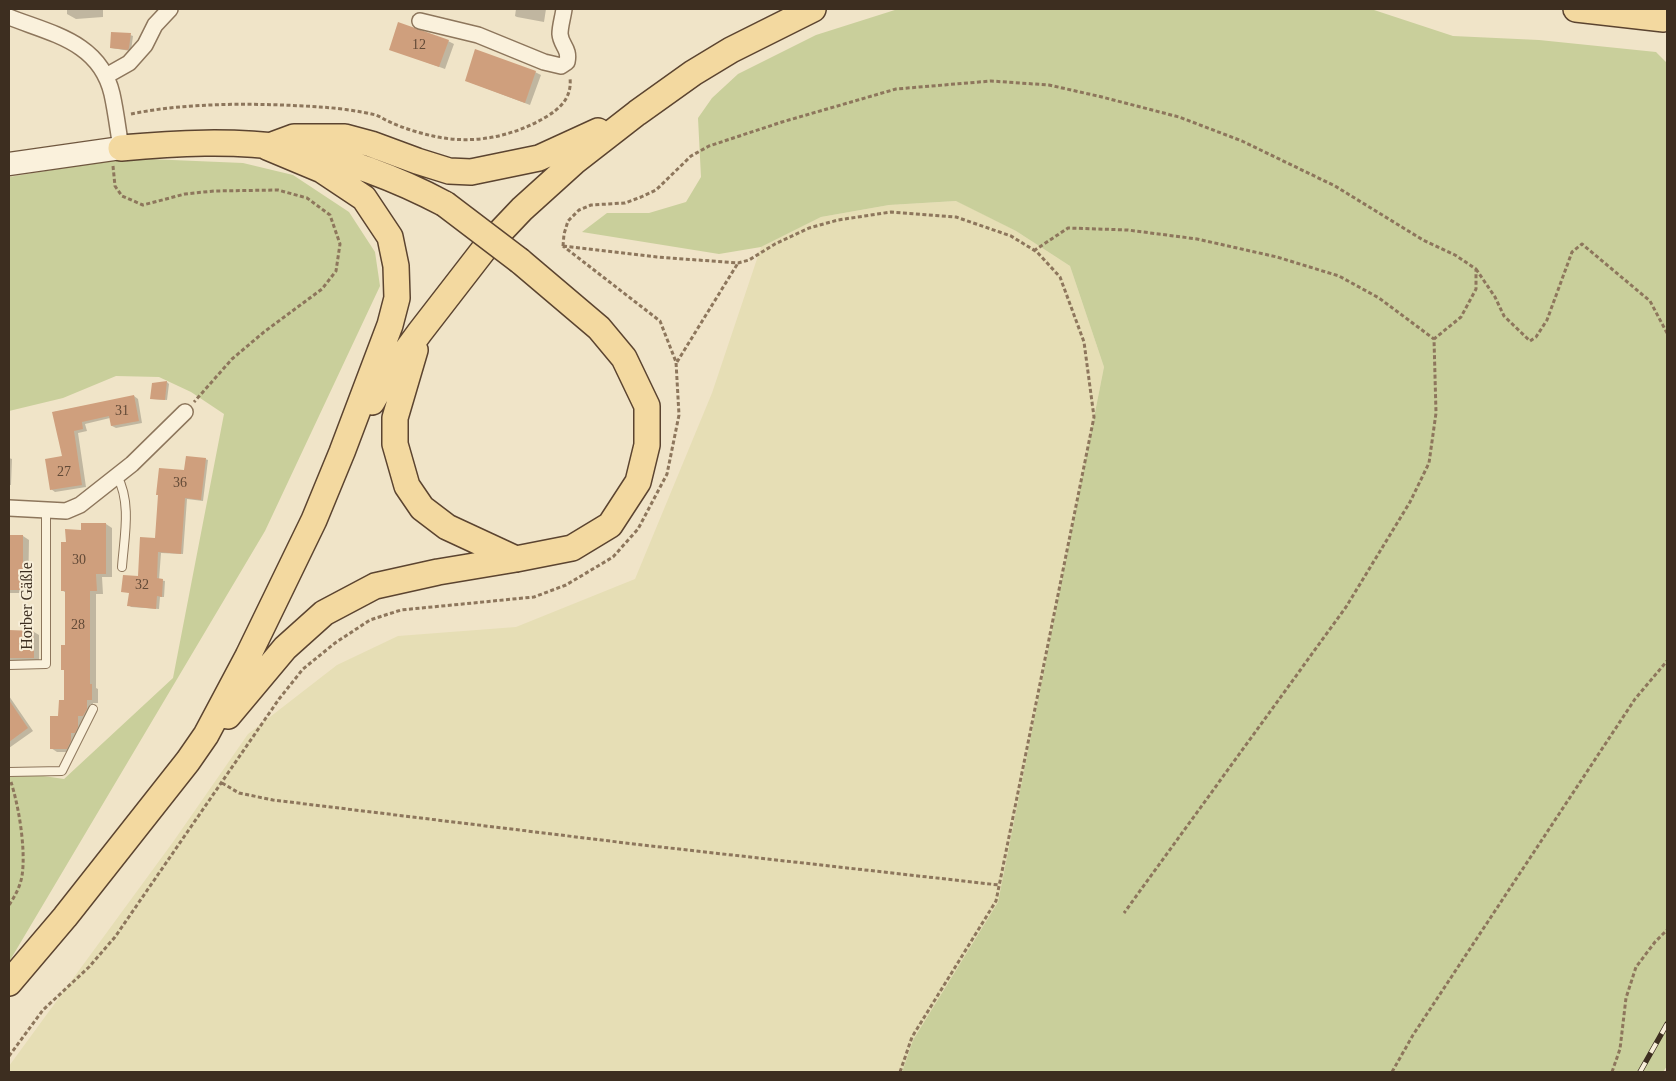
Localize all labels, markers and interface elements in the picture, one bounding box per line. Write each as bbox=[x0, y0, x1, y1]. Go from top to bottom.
house number: 12 bbox=[412, 37, 426, 53]
house number: 31 bbox=[115, 403, 129, 419]
house number: 27 bbox=[57, 464, 71, 480]
house number: 36 bbox=[173, 475, 187, 491]
house number: 30 bbox=[72, 552, 86, 568]
street label: Horber Gäßle bbox=[18, 562, 38, 650]
house number: 32 bbox=[135, 577, 149, 593]
house number: 28 bbox=[71, 617, 85, 633]

